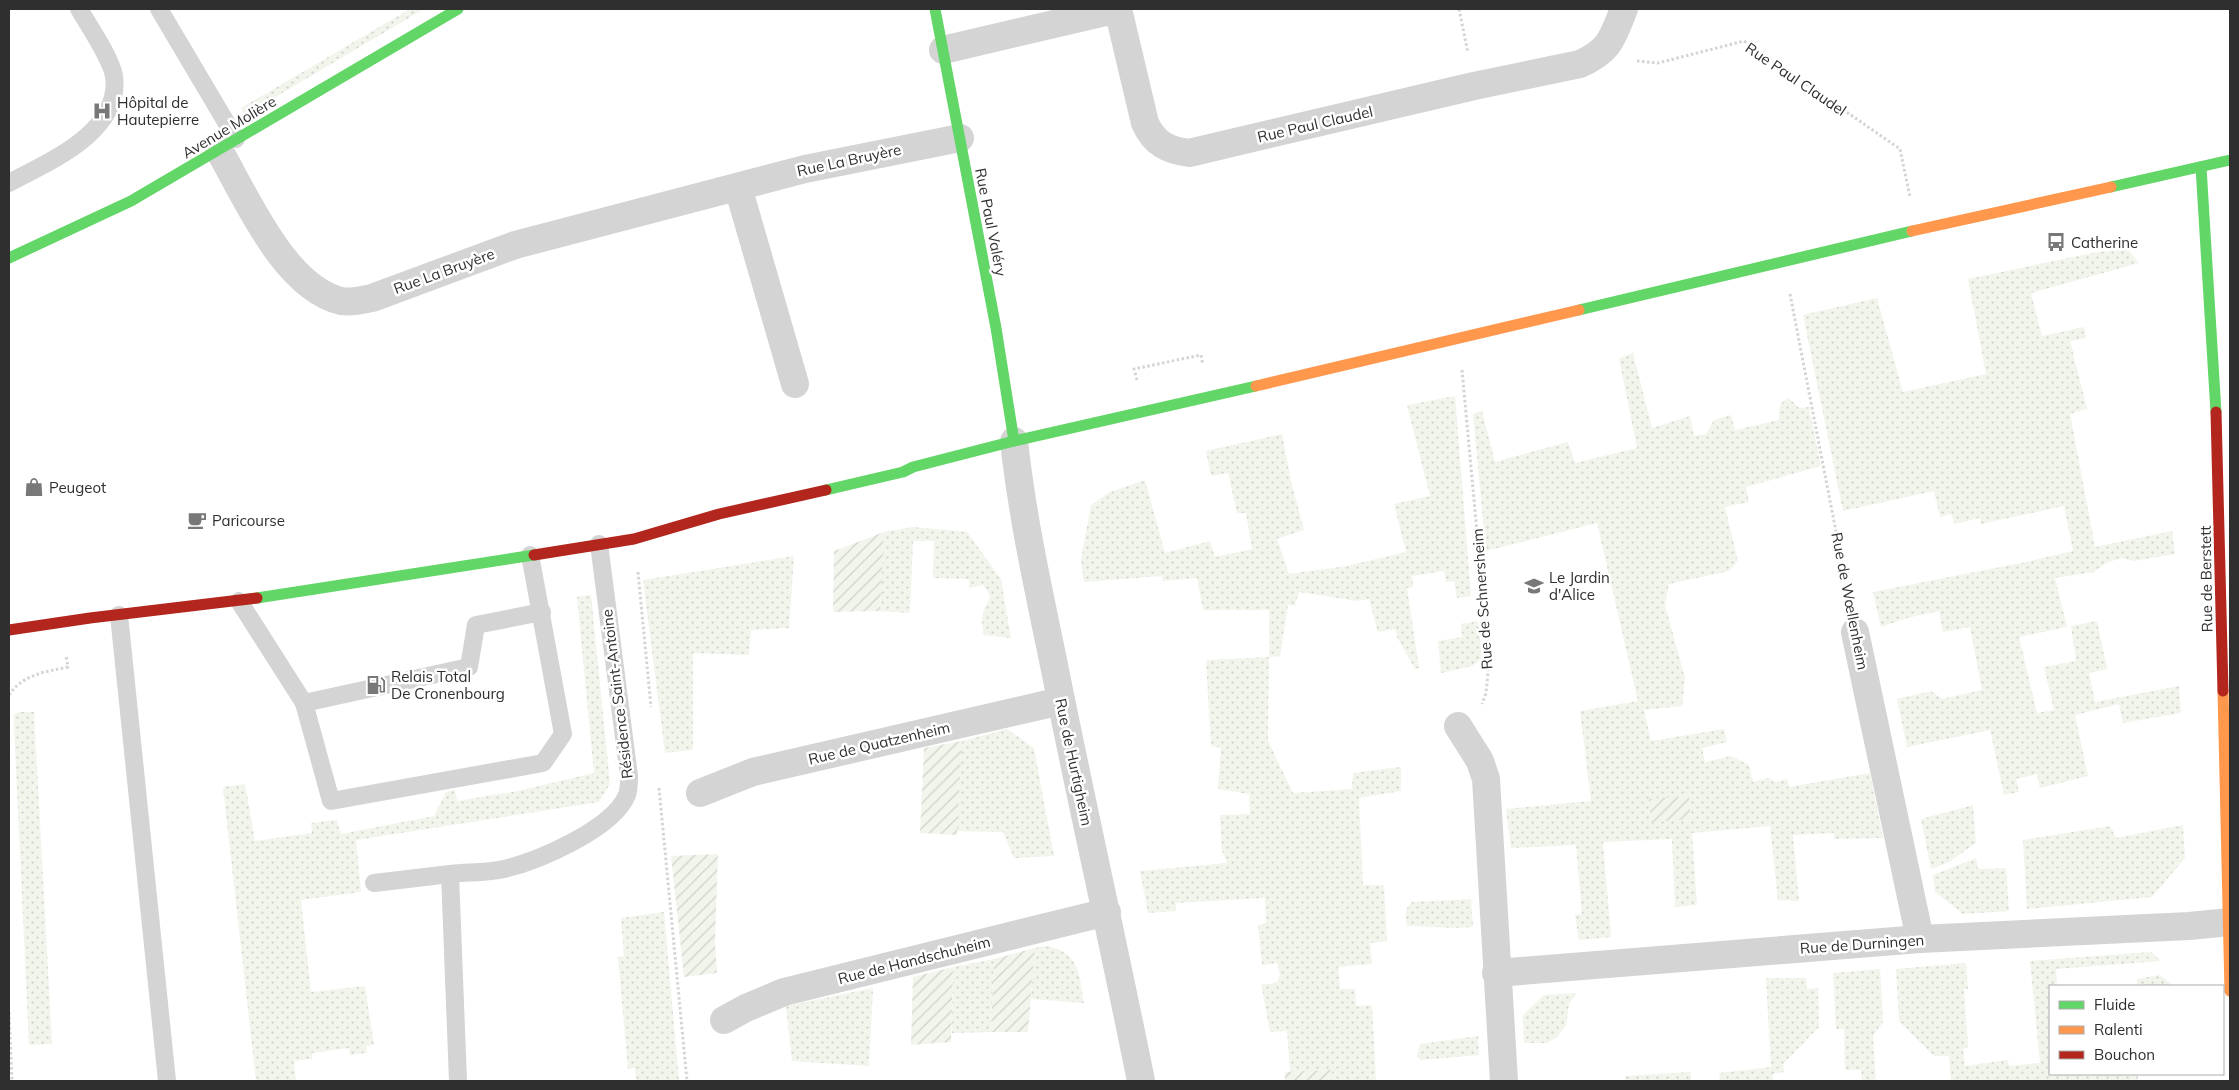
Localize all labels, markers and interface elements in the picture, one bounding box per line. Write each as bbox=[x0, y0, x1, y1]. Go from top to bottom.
street label: Rue Paul Claudel bbox=[1742, 38, 1850, 120]
street label: Avenue Molière bbox=[178, 91, 280, 163]
place label: Hôpital de Hautepierre bbox=[117, 93, 199, 129]
hospital icon: Hôpital de Hautepierre bbox=[91, 100, 113, 122]
street label: Rue Paul Claudel bbox=[1255, 101, 1375, 147]
street label: Rue La Bruyère bbox=[795, 140, 903, 180]
street label: Rue Paul Valéry bbox=[971, 166, 1011, 278]
bus stop icon: Catherine bbox=[2045, 231, 2067, 253]
place label: Catherine bbox=[2071, 233, 2138, 252]
street label: Rue La Bruyère bbox=[391, 244, 497, 298]
shop icon: Peugeot bbox=[23, 476, 45, 498]
place label: Peugeot bbox=[49, 478, 106, 497]
cafe icon: Paricourse bbox=[186, 509, 208, 531]
place label: Paricourse bbox=[212, 511, 285, 530]
street label: Rue de Berstett bbox=[2196, 525, 2216, 633]
street label: Rue de Schnersheim bbox=[1468, 528, 1496, 670]
street label: Rue de Wœllenheim bbox=[1827, 531, 1873, 671]
place label: Le Jardin d'Alice bbox=[1549, 568, 1610, 604]
school or university icon: Le Jardin d'Alice bbox=[1523, 575, 1545, 597]
street label: Résidence Saint-Antoine bbox=[597, 608, 637, 780]
place label: Relais Total De Cronenbourg bbox=[391, 667, 505, 703]
fuel station icon: Relais Total De Cronenbourg bbox=[365, 674, 387, 696]
street label: Rue de Hurtigheim bbox=[1051, 697, 1097, 827]
street label: Rue de Quatzenheim bbox=[806, 717, 952, 769]
street label: Rue de Durningen bbox=[1799, 930, 1925, 958]
street label: Rue de Handschuheim bbox=[836, 932, 992, 988]
legend bbox=[2049, 985, 2224, 1075]
text: Fluide bbox=[2094, 995, 2135, 1014]
text: Ralenti bbox=[2094, 1020, 2143, 1039]
text: Bouchon bbox=[2094, 1045, 2155, 1064]

